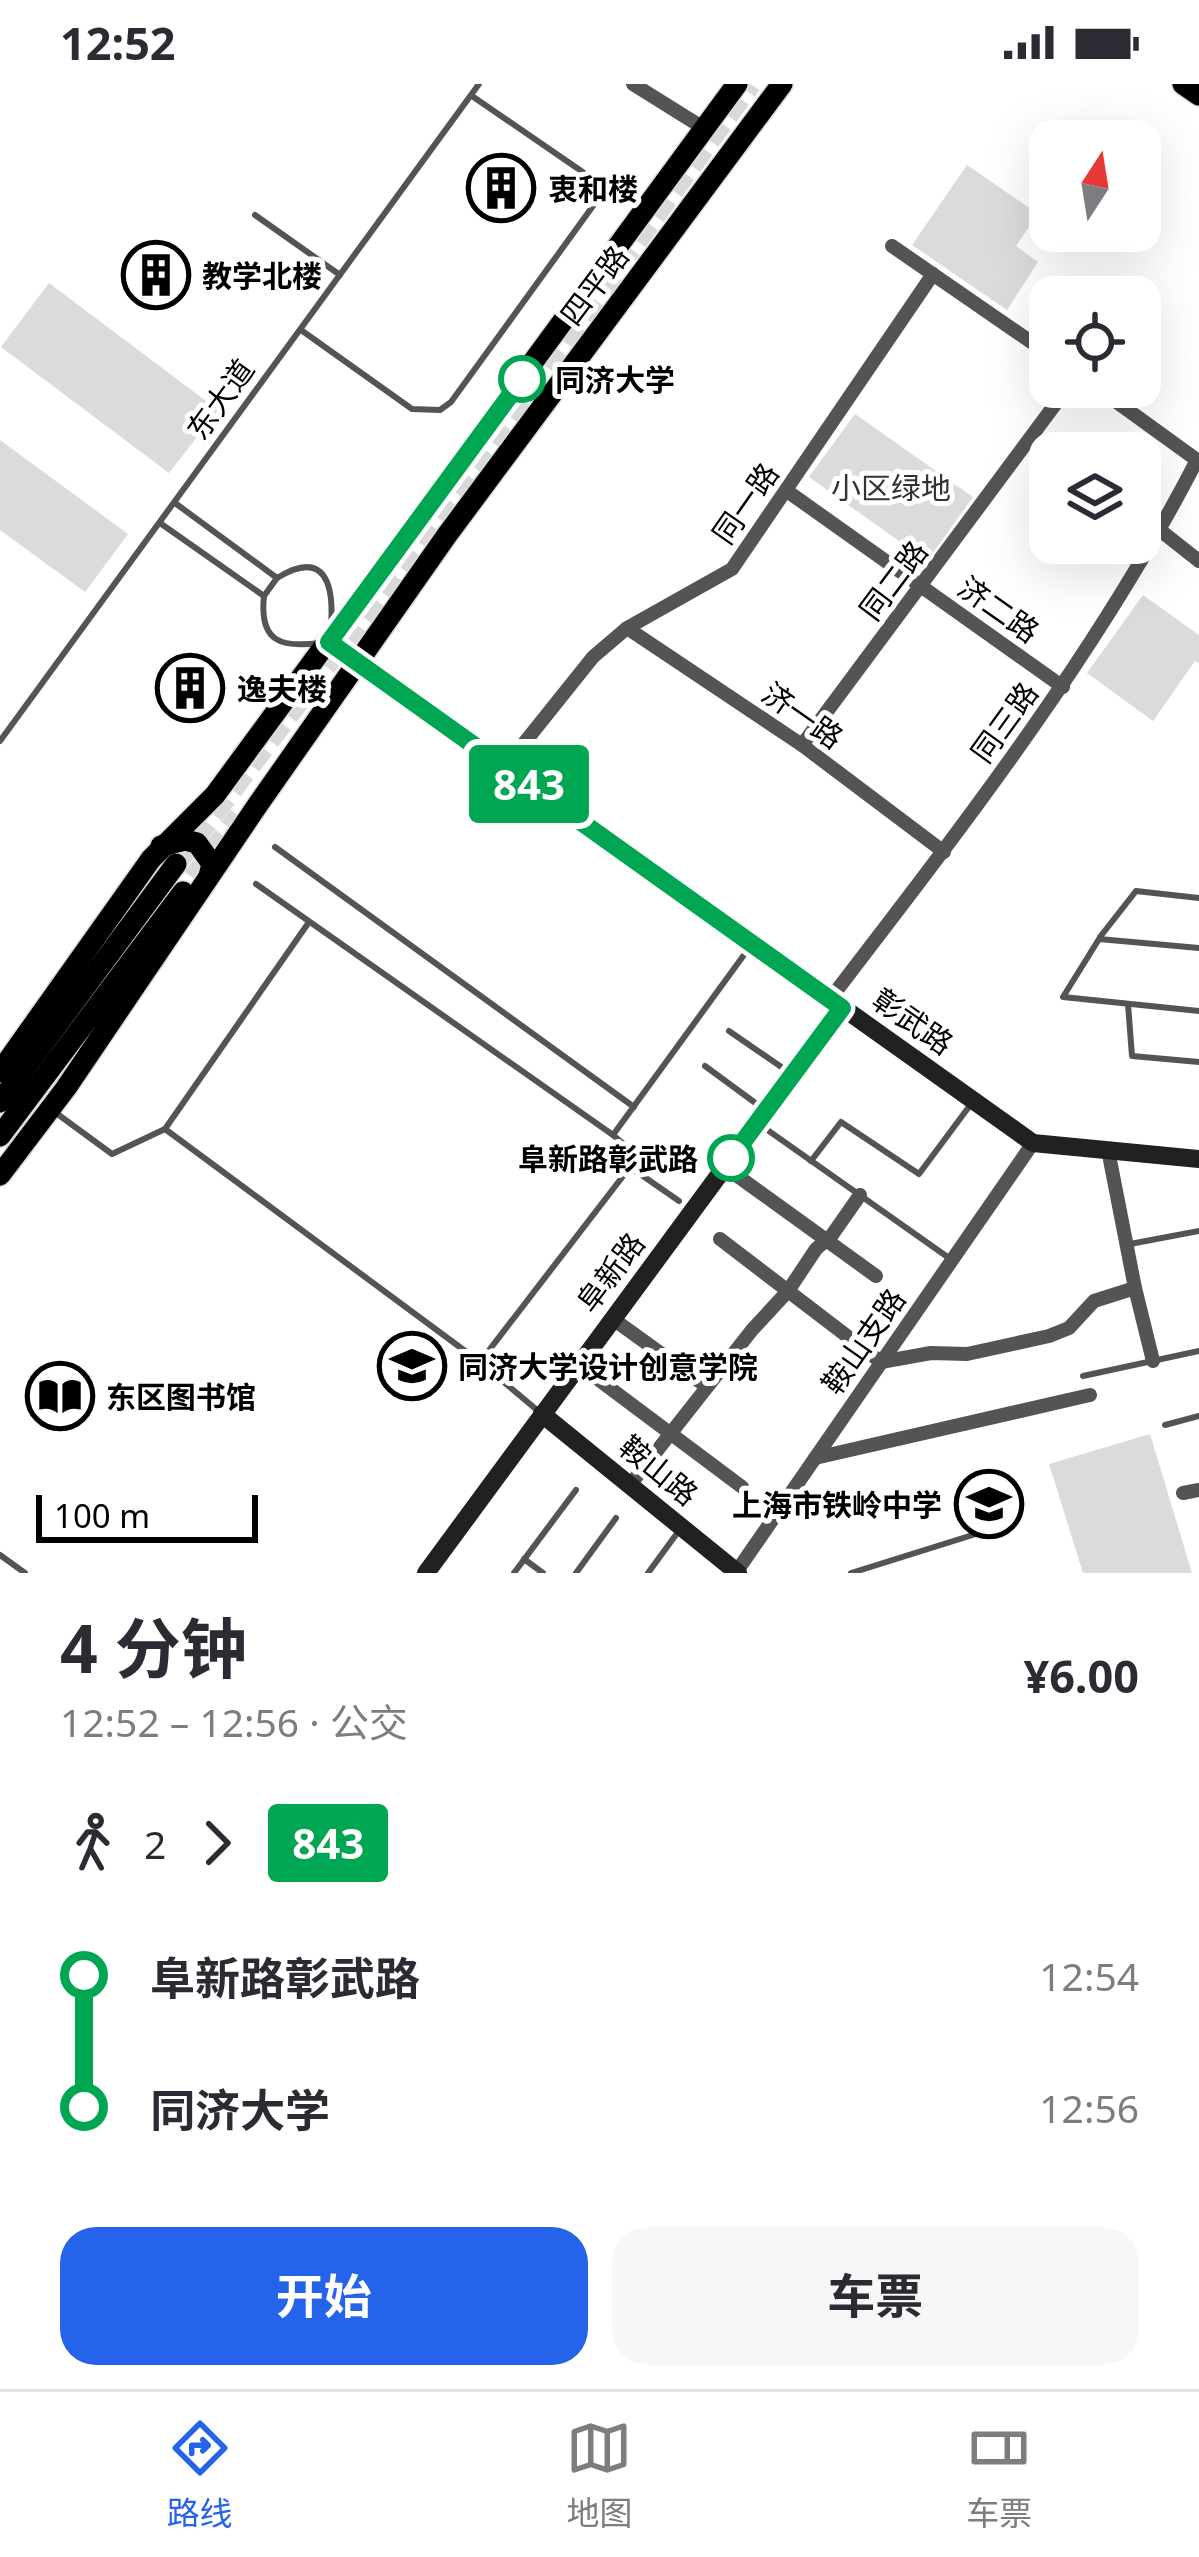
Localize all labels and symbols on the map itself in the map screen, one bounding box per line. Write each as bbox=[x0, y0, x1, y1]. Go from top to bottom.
north arrow bbox=[1029, 120, 1161, 252]
building icon: 衷和楼 bbox=[466, 153, 536, 223]
place label: 衷和楼 bbox=[548, 168, 638, 209]
street label: 四平路 bbox=[551, 237, 637, 333]
building icon: 教学北楼 bbox=[121, 240, 191, 310]
place label: 教学北楼 bbox=[202, 255, 322, 296]
street label: 东大道 bbox=[177, 351, 263, 447]
marker: 同济大学 bbox=[500, 357, 544, 401]
place label: 同济大学 bbox=[555, 359, 675, 400]
street label: 同一路 bbox=[702, 454, 788, 552]
park label: 小区绿地 bbox=[831, 467, 951, 508]
street label: 同二路 bbox=[850, 532, 936, 628]
street label: 济二路 bbox=[950, 566, 1048, 652]
building icon: 逸夫楼 bbox=[155, 653, 225, 723]
place label: 逸夫楼 bbox=[237, 668, 327, 709]
street label: 济一路 bbox=[754, 672, 852, 758]
street label: 同三路 bbox=[961, 674, 1047, 770]
line badge: 843 bbox=[460, 745, 598, 823]
street label: 彰武路 bbox=[864, 978, 962, 1064]
marker: 阜新路彰武路 bbox=[709, 1136, 753, 1180]
place label: 阜新路彰武路 bbox=[518, 1138, 698, 1179]
street label: 阜新路 bbox=[567, 1224, 653, 1320]
street label: 鞍山支路 bbox=[812, 1280, 914, 1402]
school or university icon: 同济大学设计创意学院 bbox=[377, 1331, 447, 1401]
place label: 同济大学设计创意学院 bbox=[458, 1346, 758, 1387]
library icon: 东区图书馆 bbox=[25, 1361, 95, 1431]
place label: 东区图书馆 bbox=[106, 1376, 256, 1417]
street label: 鞍山路 bbox=[611, 1426, 707, 1514]
school or university icon: 上海市铁岭中学 bbox=[954, 1469, 1024, 1539]
place label: 上海市铁岭中学 bbox=[732, 1484, 942, 1525]
scale bar bbox=[36, 1489, 258, 1542]

